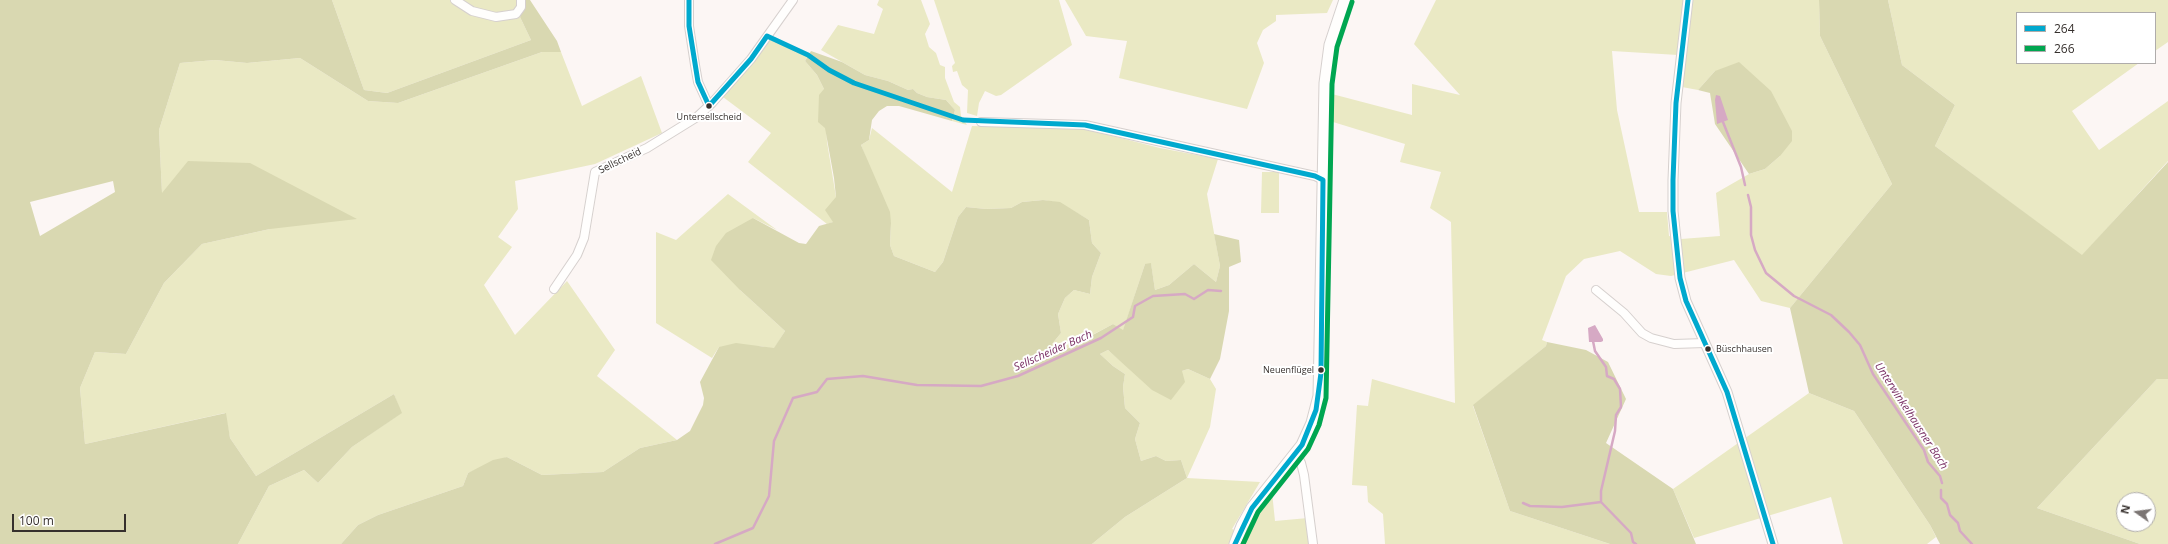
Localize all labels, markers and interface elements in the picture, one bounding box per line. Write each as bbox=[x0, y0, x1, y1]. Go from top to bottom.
legend bbox=[2016, 12, 2156, 64]
text: 264 bbox=[2054, 20, 2075, 37]
text: 266 bbox=[2054, 40, 2075, 57]
marker: Untersellscheid bbox=[704, 101, 714, 111]
place label: Untersellscheid bbox=[677, 112, 741, 122]
street label: Sellscheid bbox=[597, 146, 643, 176]
water label: Sellscheider Bach bbox=[1012, 328, 1094, 374]
marker: Büschhausen bbox=[1703, 344, 1713, 354]
place label: Büschhausen bbox=[1716, 344, 1772, 354]
water label: Unterwinkelhausner Bach bbox=[1872, 360, 1950, 472]
place label: Neuenflügel bbox=[1263, 365, 1314, 375]
marker: Neuenflügel bbox=[1316, 365, 1326, 375]
north arrow bbox=[2116, 492, 2156, 532]
text: N bbox=[2116, 503, 2133, 515]
scale bar bbox=[14, 506, 128, 532]
text: 100 m bbox=[19, 512, 54, 529]

